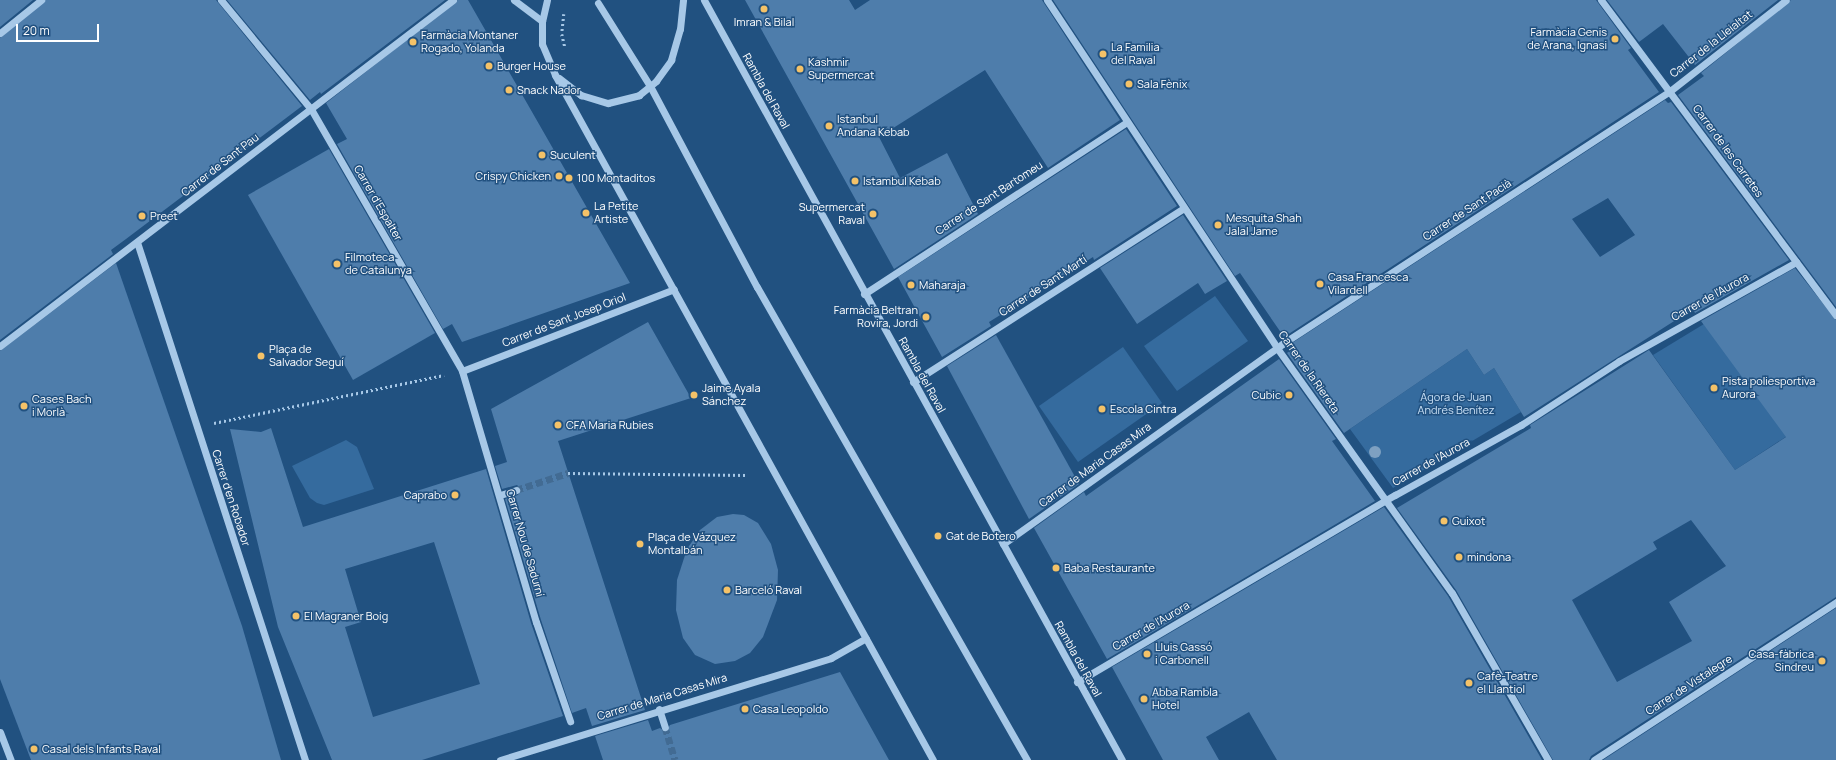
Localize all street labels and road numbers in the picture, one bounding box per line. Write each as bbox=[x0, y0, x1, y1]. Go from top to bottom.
street label: Carrer de la Lleialtat bbox=[1667, 8, 1755, 80]
street label: Rambla del Raval bbox=[740, 51, 792, 131]
street label: Carrer de les Carretes bbox=[1690, 102, 1766, 200]
street label: Carrer de Sant Pau bbox=[179, 131, 261, 199]
street label: Carrer de Sant Bartomeu bbox=[933, 158, 1045, 238]
street label: Carrer d'Espalter bbox=[351, 163, 405, 243]
street label: Carrer de Sant Pacià bbox=[1420, 177, 1514, 243]
street label: Carrer de Sant Martí bbox=[997, 253, 1089, 319]
street label: Carrer de l'Aurora bbox=[1669, 270, 1751, 324]
street label: Carrer de Sant Josep Oriol bbox=[500, 290, 628, 350]
street label: Carrer de la Riereta bbox=[1276, 328, 1342, 416]
street label: Rambla del Raval bbox=[896, 335, 948, 415]
street label: Carrer de Maria Casas Mira bbox=[1036, 420, 1154, 510]
street label: Carrer de l'Aurora bbox=[1390, 435, 1472, 489]
street label: Carrer d'en Robador bbox=[209, 448, 253, 548]
street label: Carrer Nou de Sadurní bbox=[503, 488, 547, 598]
street label: Carrer de l'Aurora bbox=[1110, 599, 1192, 653]
street label: Rambla del Raval bbox=[1052, 619, 1104, 699]
street label: Carrer de Vistalegre bbox=[1643, 652, 1735, 718]
street label: Carrer de Maria Casas Mira bbox=[595, 671, 729, 723]

